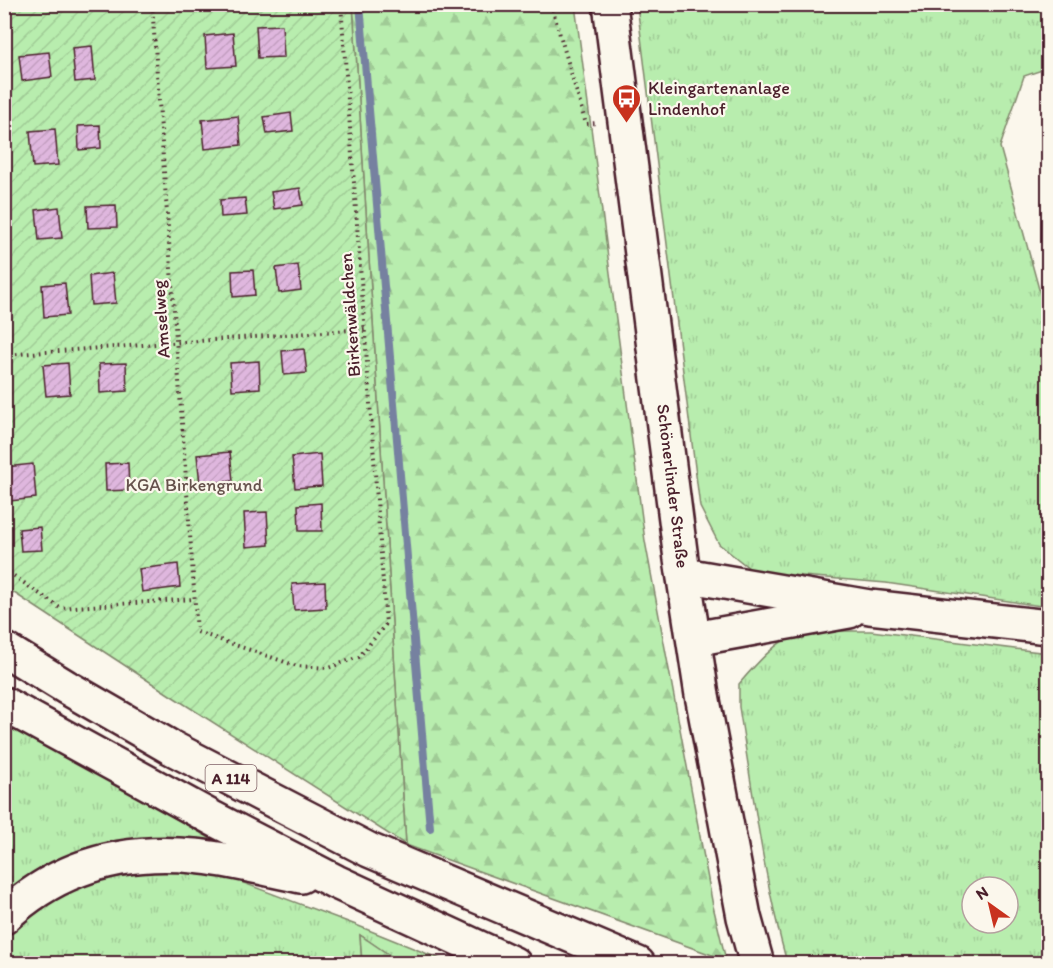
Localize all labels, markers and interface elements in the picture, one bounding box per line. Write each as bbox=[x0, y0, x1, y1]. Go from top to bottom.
place label: Kleingartenanlage Lindenhof bbox=[648, 77, 790, 120]
bus stop icon: Kleingartenanlage Lindenhof bbox=[611, 82, 643, 124]
street label: Birkenwäldchen bbox=[335, 252, 365, 378]
street label: Amselweg bbox=[147, 278, 175, 359]
street label: Schönerlinder Straße bbox=[652, 403, 694, 569]
park label: KGA Birkengrund bbox=[125, 474, 263, 496]
road number: A 114 bbox=[206, 765, 256, 791]
north arrow bbox=[960, 875, 1020, 935]
text: N bbox=[972, 882, 992, 904]

